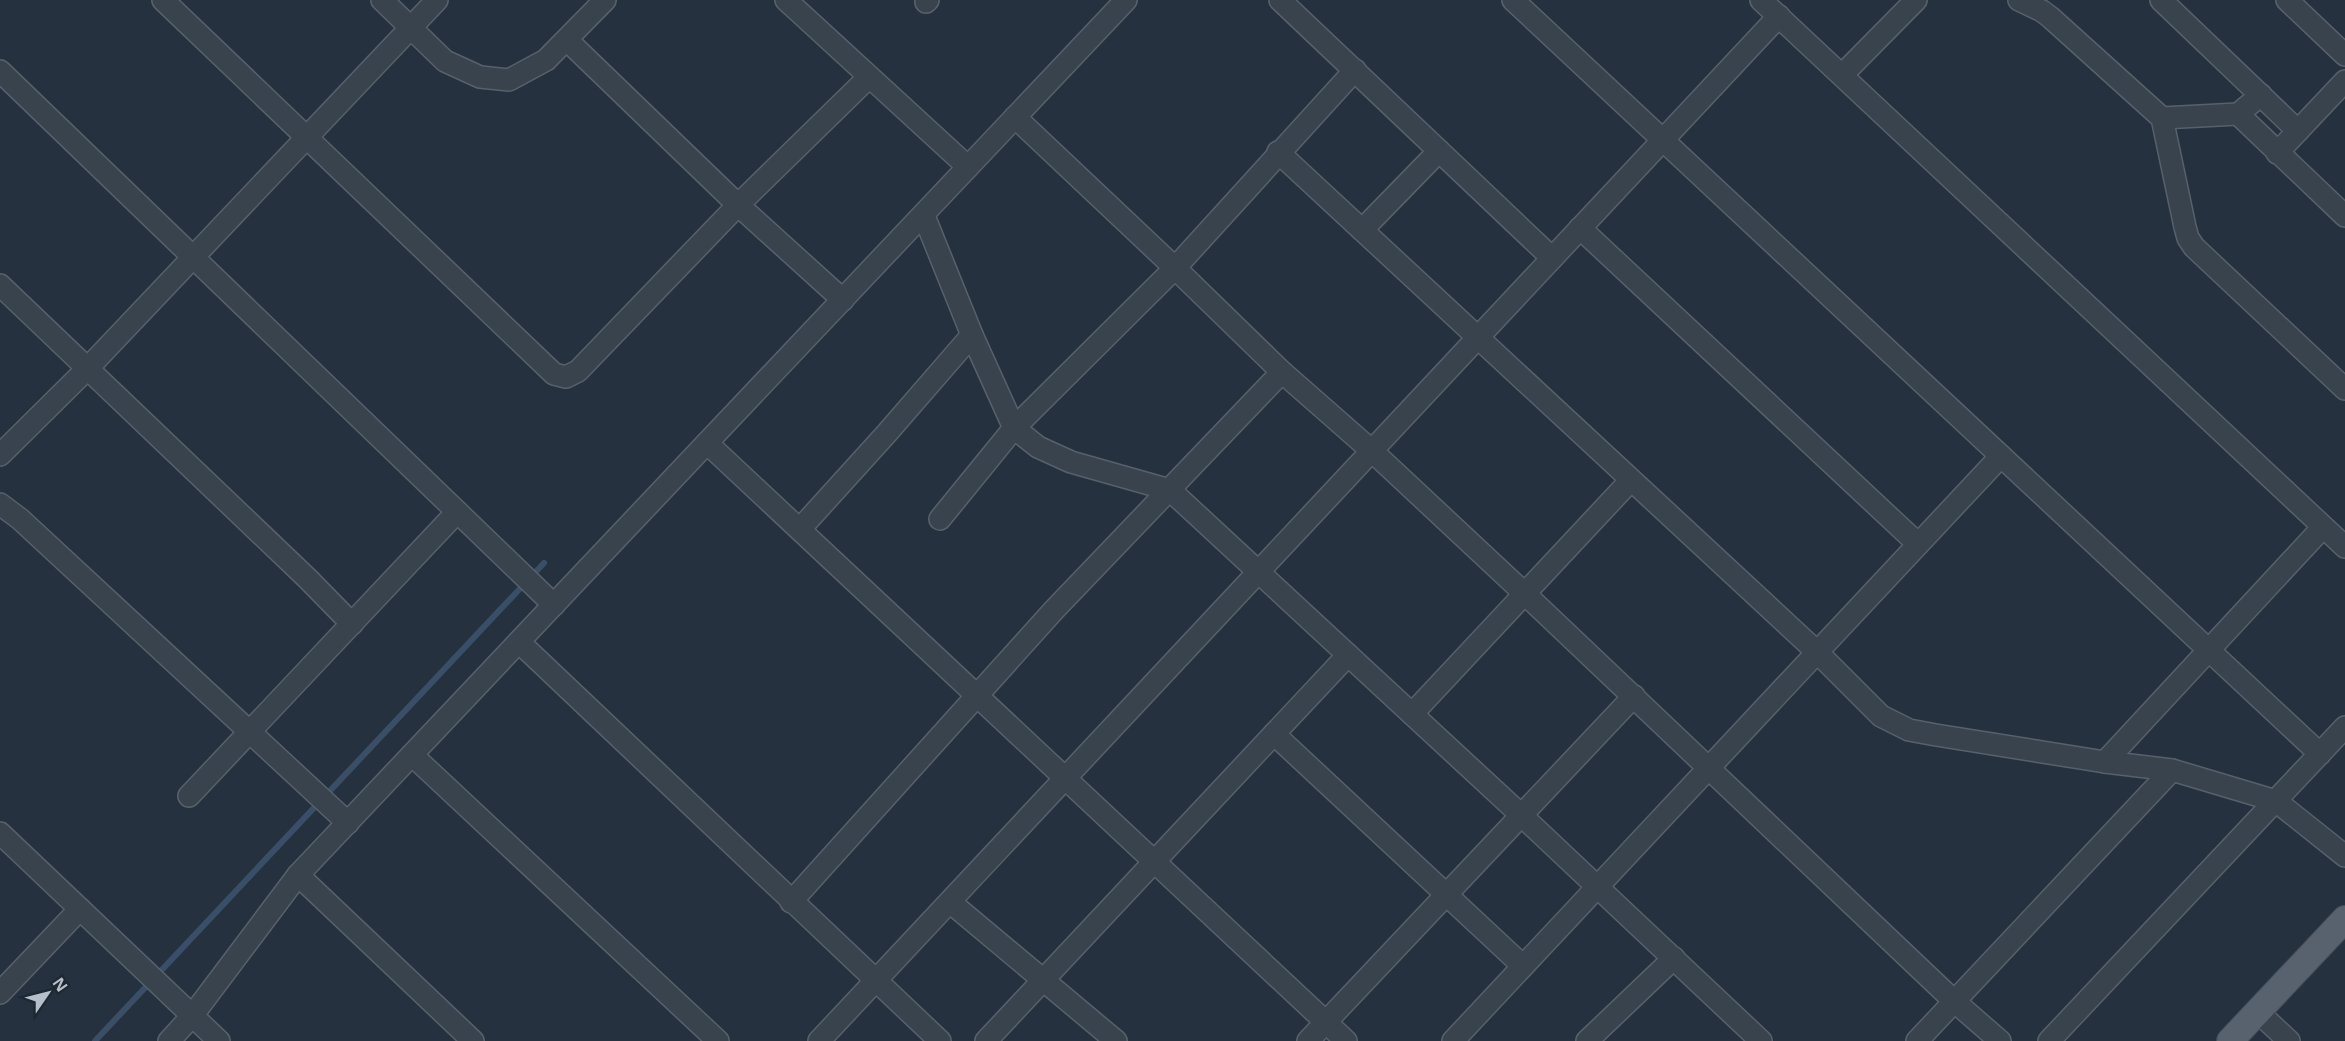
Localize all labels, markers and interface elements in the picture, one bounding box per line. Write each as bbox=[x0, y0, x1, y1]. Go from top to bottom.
north arrow bbox=[18, 963, 78, 1023]
text: N bbox=[48, 973, 73, 996]

